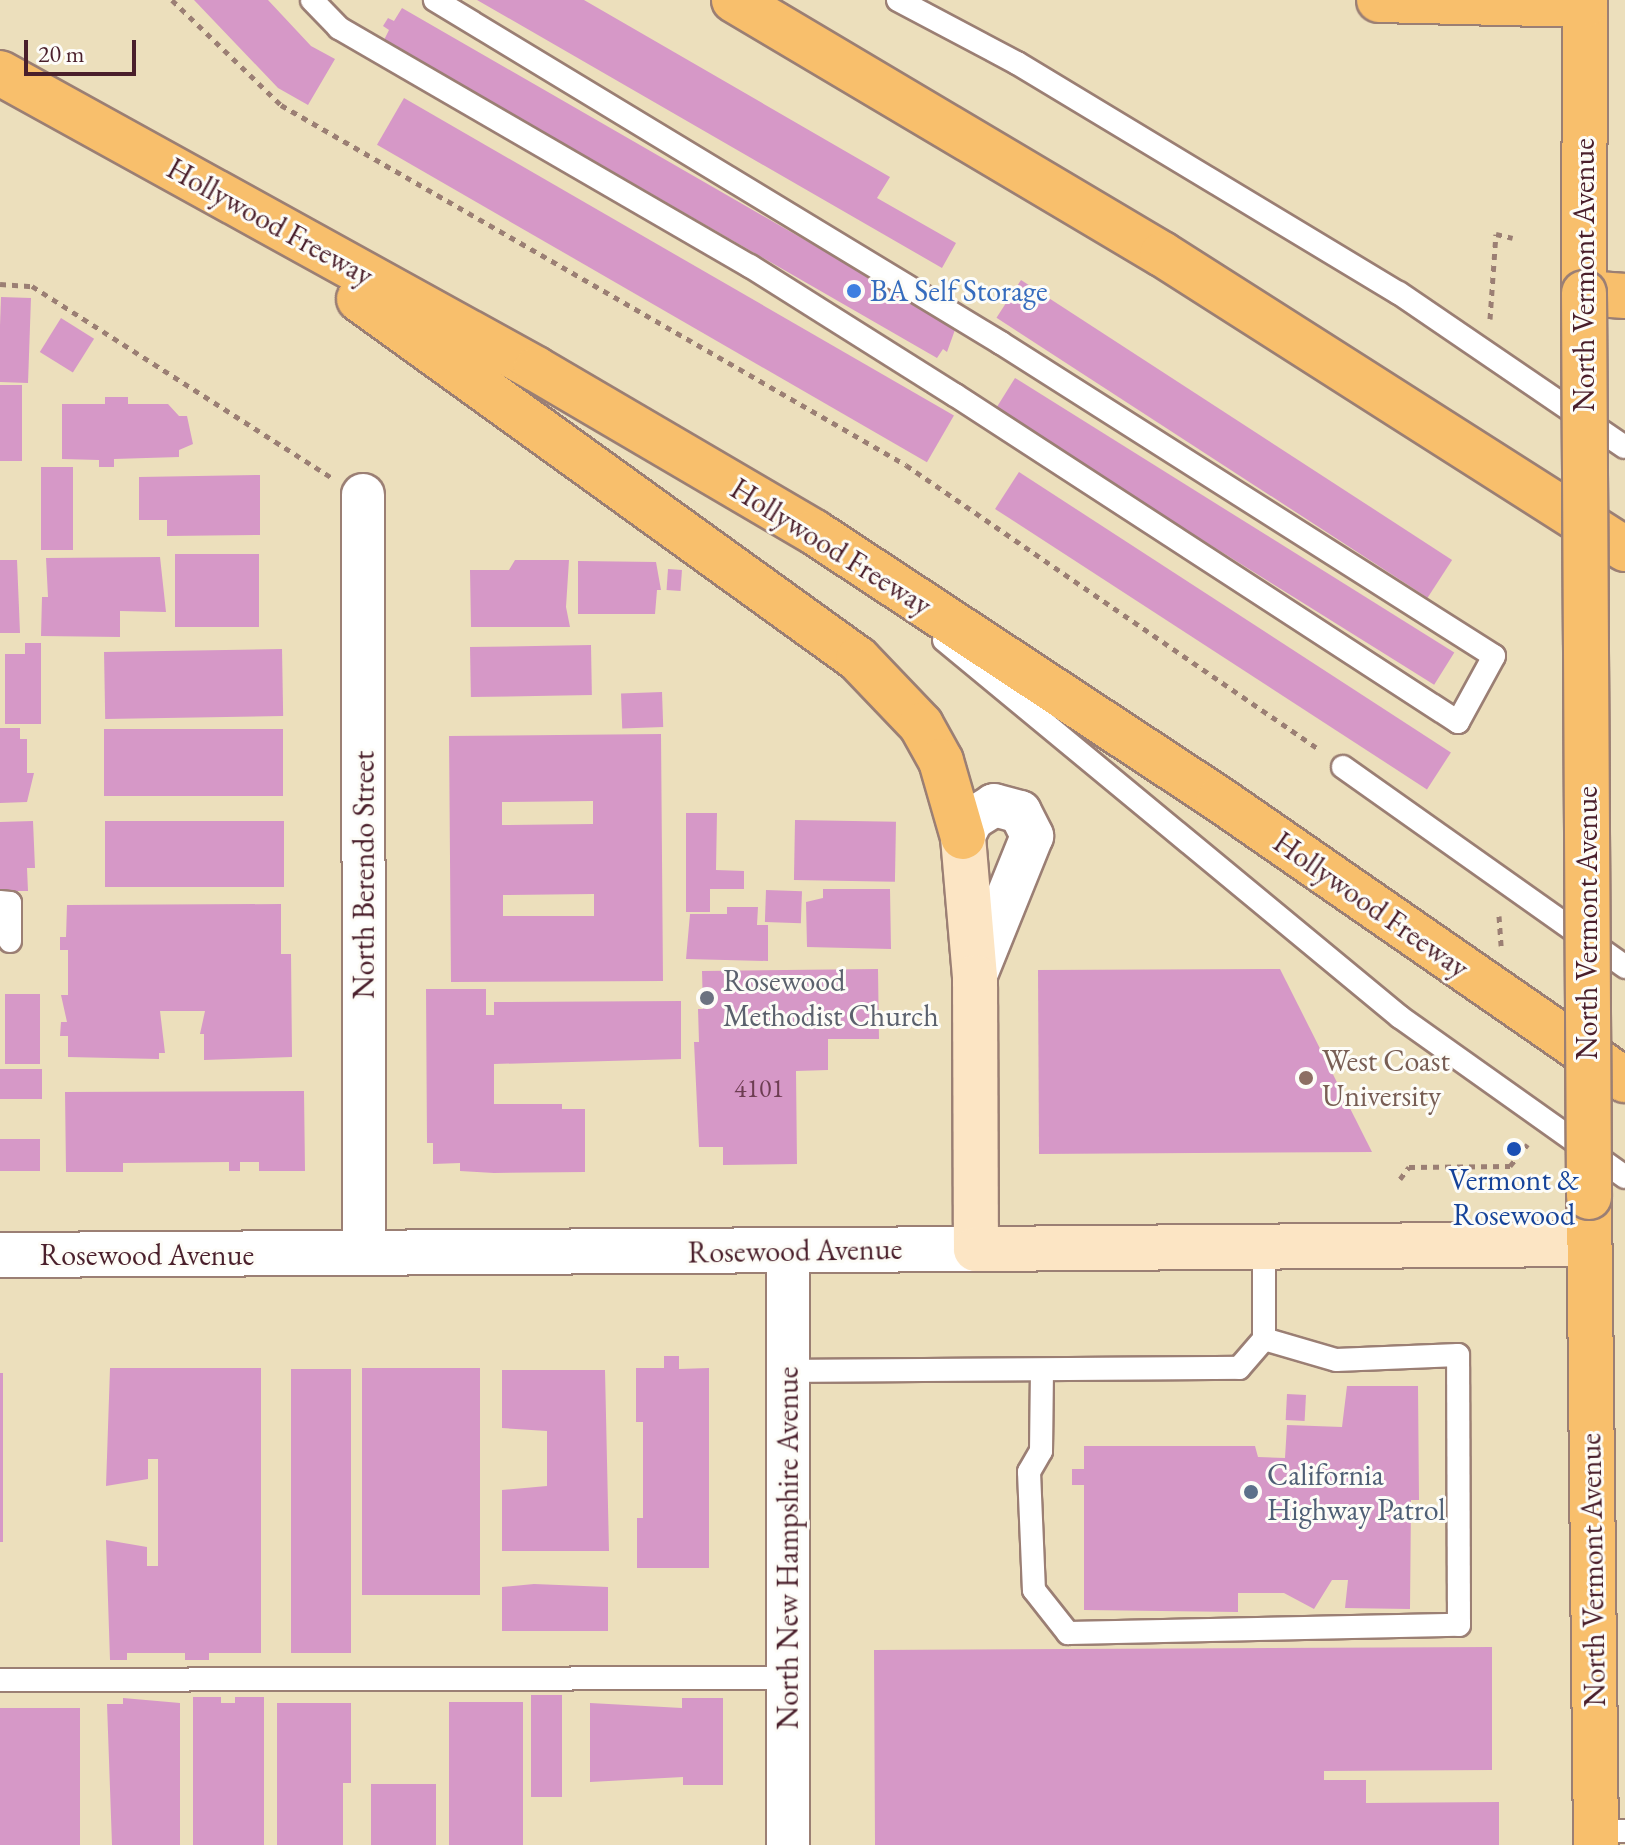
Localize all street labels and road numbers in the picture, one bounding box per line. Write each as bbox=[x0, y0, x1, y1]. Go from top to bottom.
street label: North Vermont Avenue bbox=[1566, 138, 1602, 412]
street label: Hollywood Freeway bbox=[161, 150, 379, 294]
street label: Hollywood Freeway bbox=[724, 471, 938, 623]
street label: North Berendo Street bbox=[346, 751, 382, 999]
street label: North Vermont Avenue bbox=[1569, 786, 1605, 1060]
street label: Hollywood Freeway bbox=[1266, 824, 1476, 986]
street label: Rosewood Avenue bbox=[687, 1231, 903, 1271]
street label: Rosewood Avenue bbox=[40, 1237, 254, 1273]
street label: North New Hampshire Avenue bbox=[770, 1367, 806, 1729]
street label: North Vermont Avenue bbox=[1573, 1433, 1613, 1707]

